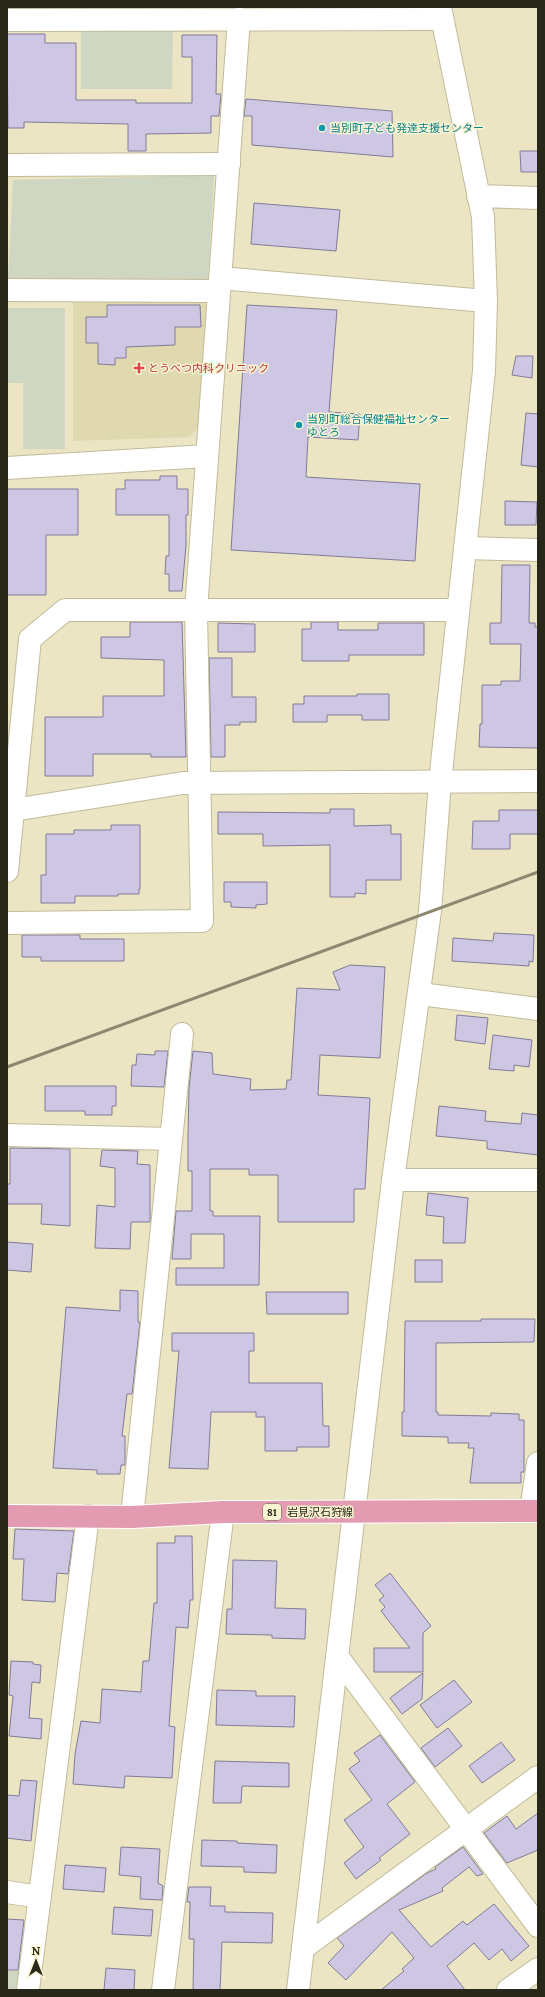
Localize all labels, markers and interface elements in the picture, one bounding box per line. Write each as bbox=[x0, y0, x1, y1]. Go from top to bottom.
place label: 当別町子ども発達支援センター bbox=[330, 121, 484, 135]
marker: 当別町子ども発達支援センター bbox=[317, 123, 327, 133]
place label: とうべつ内科クリニック bbox=[148, 361, 269, 375]
marker: とうべつ内科クリニック bbox=[133, 362, 145, 374]
place label: 当別町総合保健福祉センター ゆとろ bbox=[307, 412, 450, 439]
marker: 当別町総合保健福祉センター ゆとろ bbox=[294, 420, 304, 430]
road number: 81 bbox=[263, 1504, 281, 1520]
street label: 岩見沢石狩線 bbox=[287, 1505, 353, 1519]
north arrow bbox=[16, 1941, 56, 1981]
text: N bbox=[32, 1944, 41, 1958]

